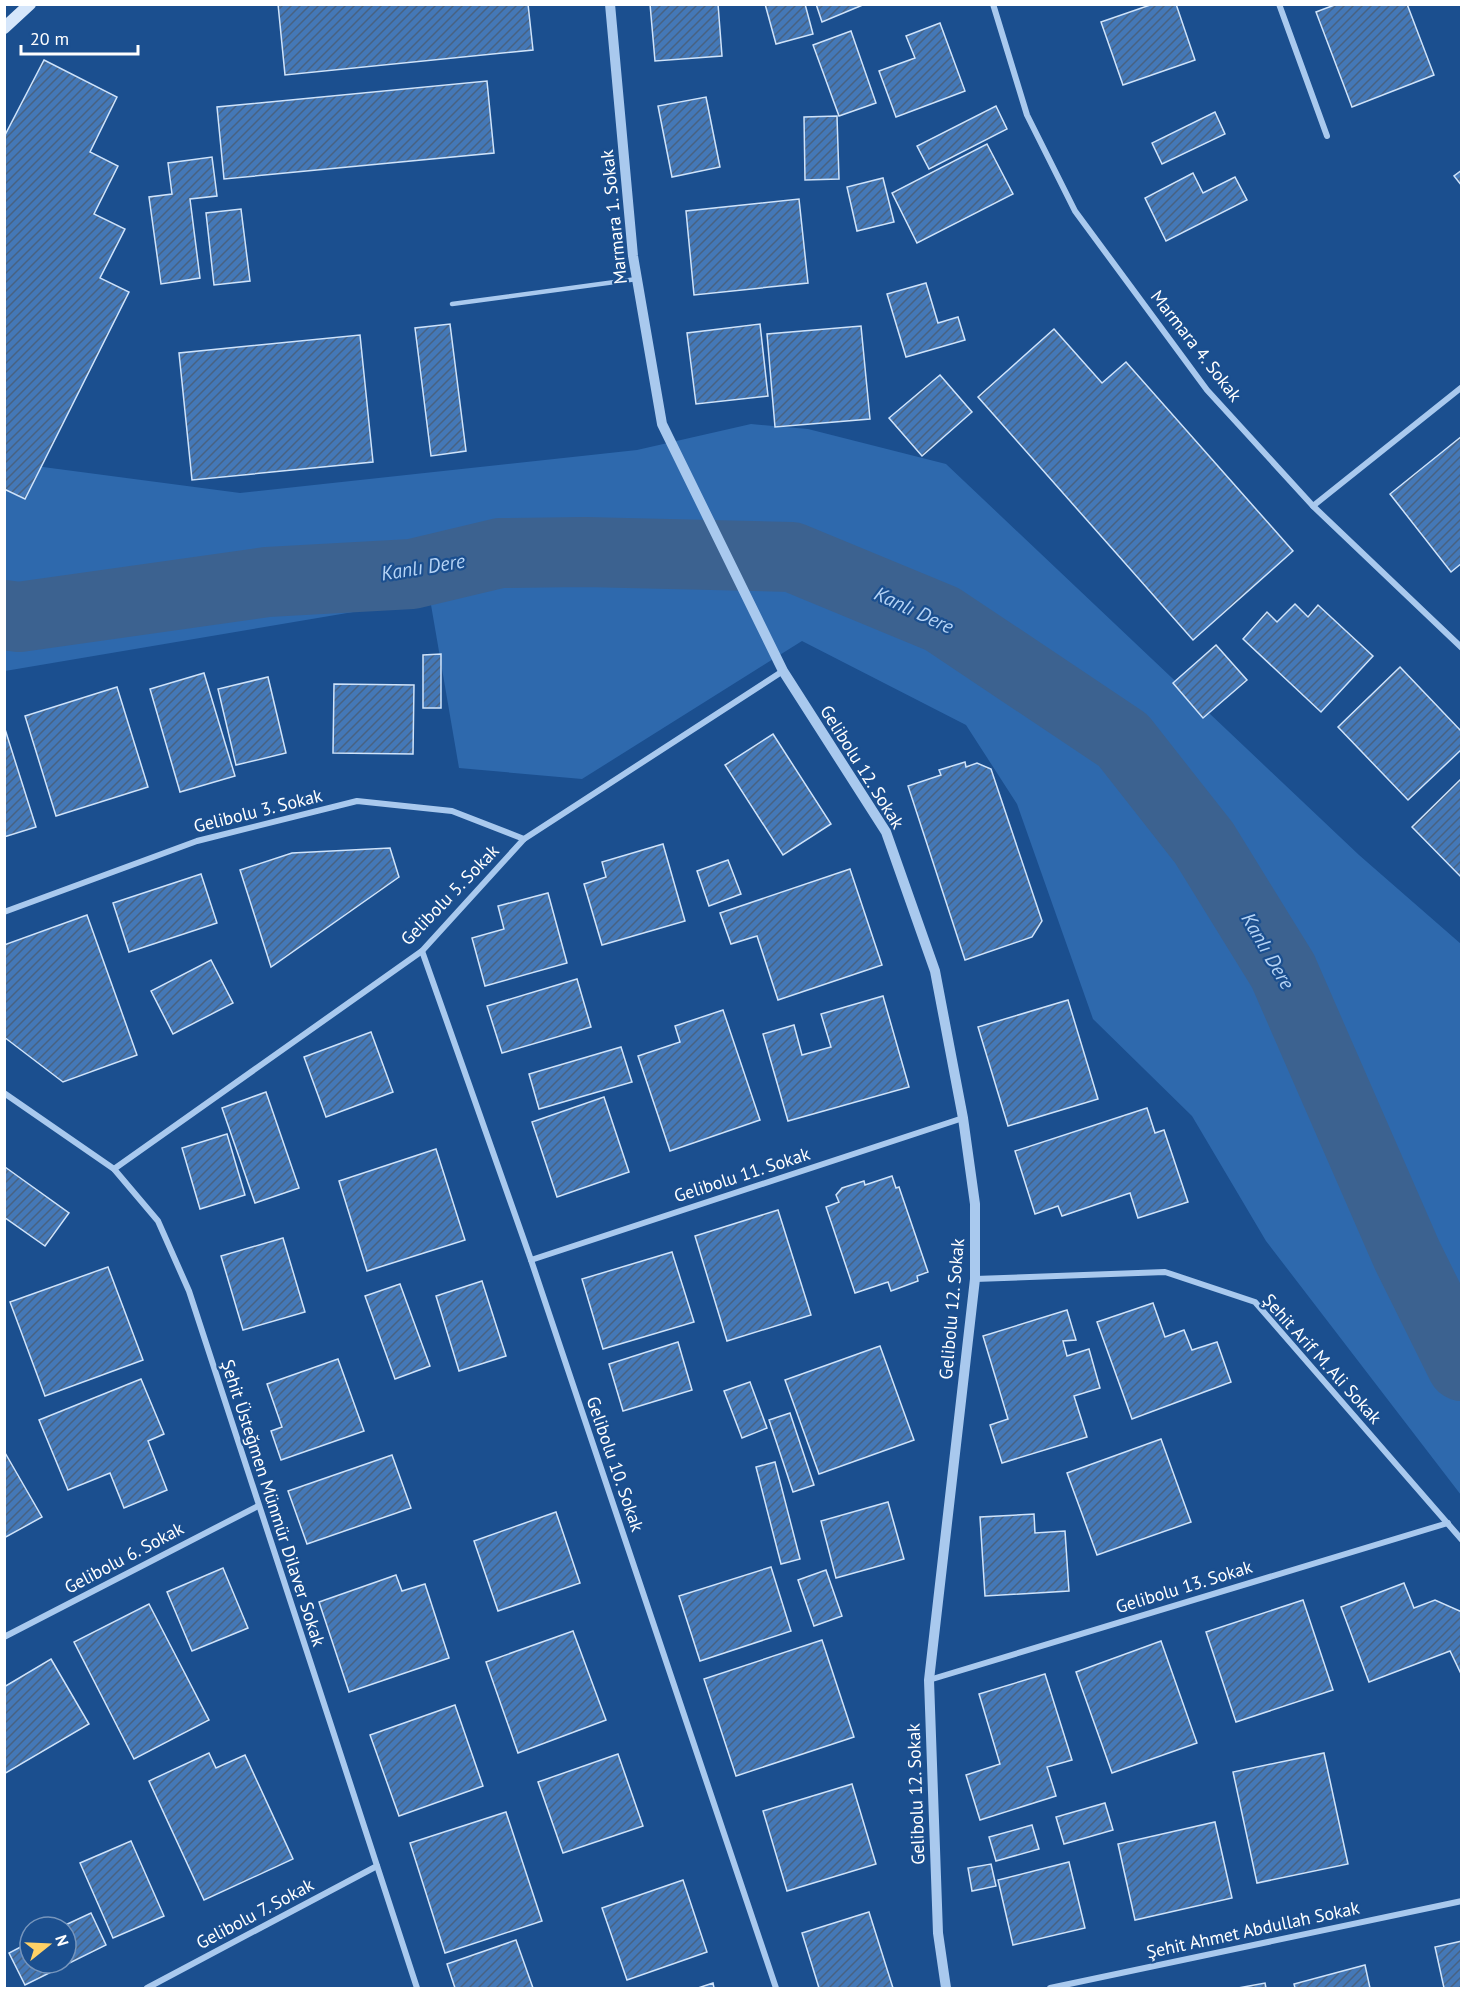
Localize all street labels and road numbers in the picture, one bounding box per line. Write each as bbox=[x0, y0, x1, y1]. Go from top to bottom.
street label: Marmara 1. Sokak bbox=[595, 148, 632, 285]
street label: Marmara 4. Sokak bbox=[1146, 285, 1247, 406]
street label: Gelibolu 12. Sokak bbox=[815, 701, 910, 833]
street label: Gelibolu 3. Sokak bbox=[191, 783, 325, 838]
street label: Gelibolu 5. Sokak bbox=[396, 839, 504, 950]
street label: Gelibolu 11. Sokak bbox=[671, 1142, 813, 1207]
street label: Gelibolu 12. Sokak bbox=[934, 1237, 969, 1381]
street label: Şehit Arif M. Ali Sokak bbox=[1258, 1289, 1387, 1429]
street label: Şehit Üsteğmen Münmür Dilaver Sokak bbox=[216, 1357, 331, 1650]
street label: Gelibolu 10. Sokak bbox=[582, 1393, 650, 1535]
street label: Gelibolu 6. Sokak bbox=[60, 1516, 188, 1599]
street label: Gelibolu 13. Sokak bbox=[1113, 1555, 1255, 1618]
street label: Gelibolu 12. Sokak bbox=[902, 1722, 929, 1865]
street label: Gelibolu 7. Sokak bbox=[192, 1873, 318, 1954]
street label: Şehit Ahmet Abdullah Sokak bbox=[1144, 1896, 1362, 1963]

